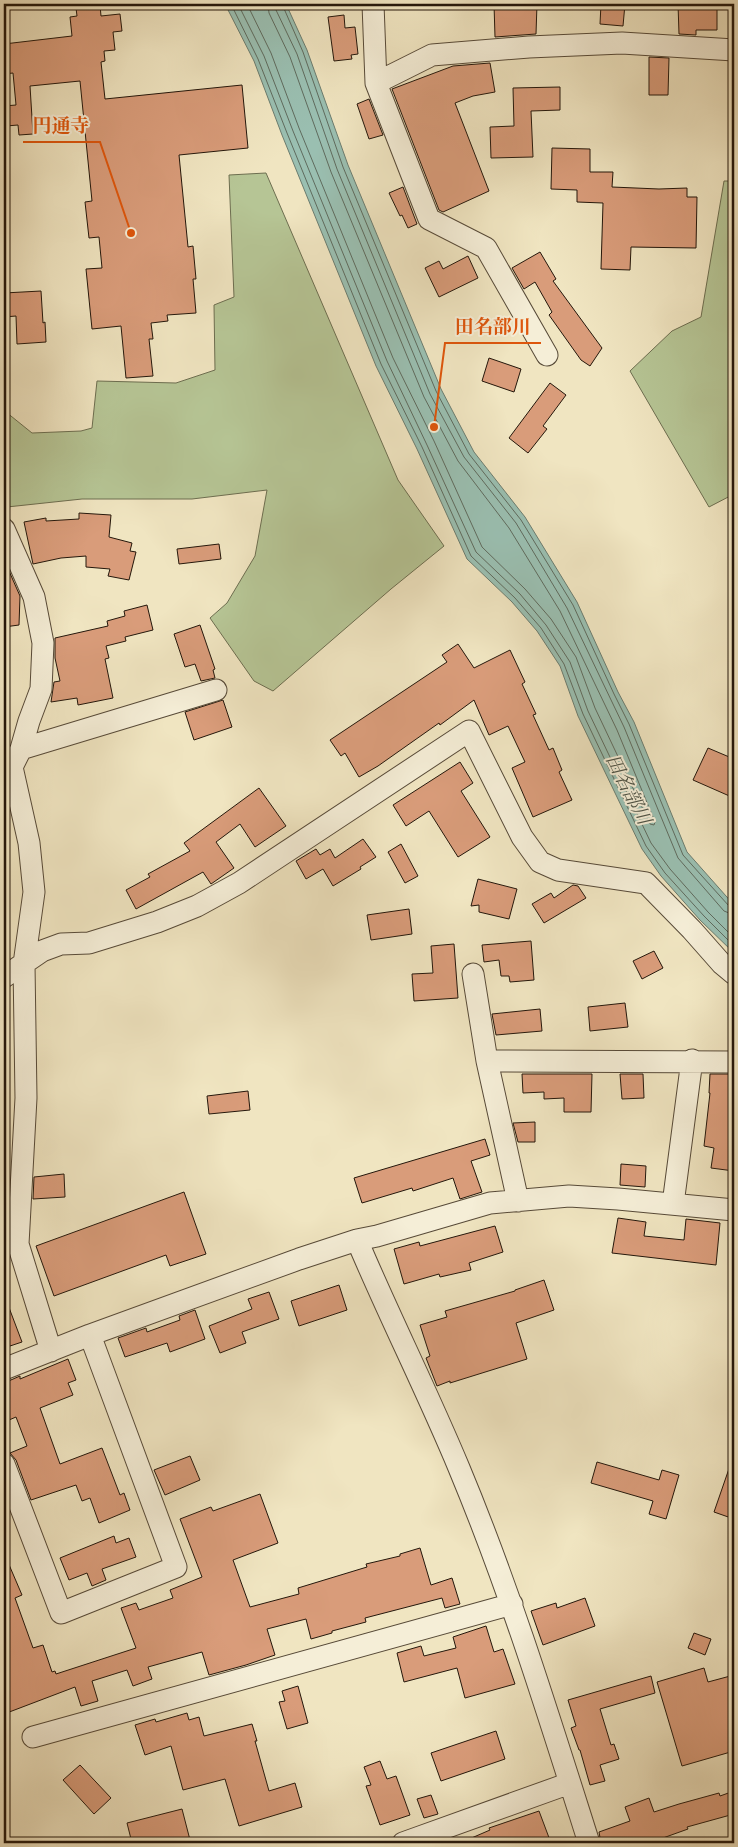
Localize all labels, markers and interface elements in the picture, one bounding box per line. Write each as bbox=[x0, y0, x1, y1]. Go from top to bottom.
callout: 円通寺 bbox=[23, 108, 100, 142]
text: 円通寺 bbox=[32, 113, 90, 139]
callout: 田名部川 bbox=[445, 309, 541, 343]
text: 田名部川 bbox=[455, 314, 531, 340]
water label: 田名部川 bbox=[599, 750, 658, 831]

